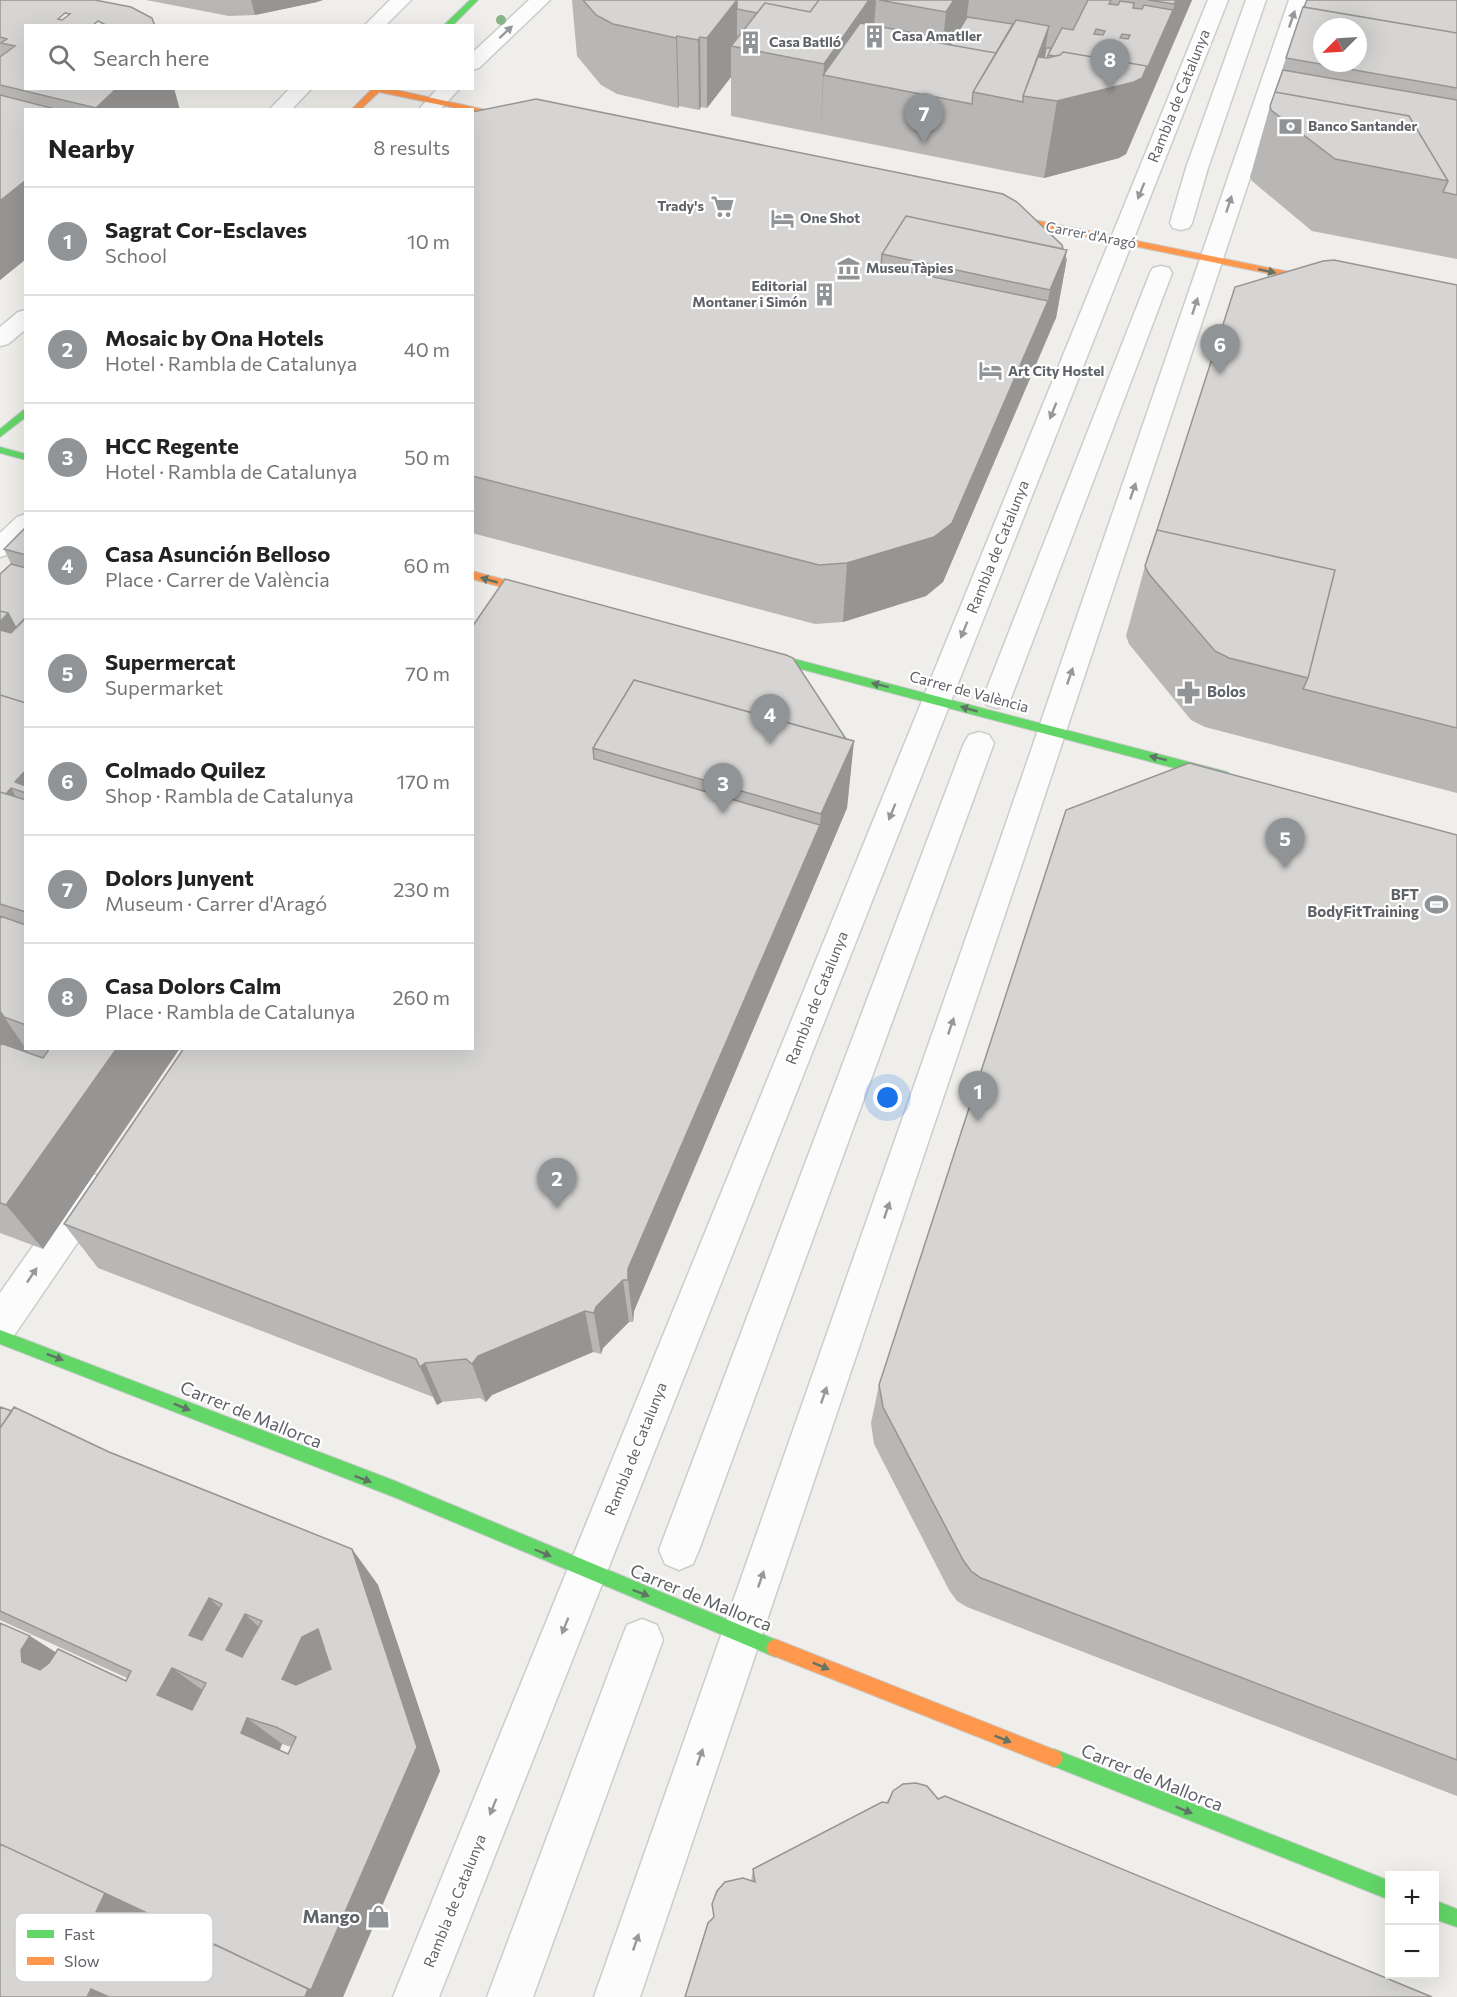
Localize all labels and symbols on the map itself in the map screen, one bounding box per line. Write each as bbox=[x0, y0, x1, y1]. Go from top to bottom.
one-way arrow bbox=[1287, 10, 1297, 28]
north arrow bbox=[1313, 18, 1367, 72]
building icon: Casa Amatller bbox=[861, 23, 887, 49]
one-way arrow bbox=[498, 25, 513, 39]
street label: Rambla de Catalunya bbox=[1143, 26, 1213, 165]
place label: Casa Amatller bbox=[892, 27, 982, 44]
building icon: Casa Batlló bbox=[738, 29, 764, 55]
place label: Casa Batlló bbox=[769, 33, 841, 50]
pin: 8 bbox=[1090, 40, 1130, 89]
pin: 7 bbox=[904, 94, 944, 143]
bank icon: Banco Santander bbox=[1277, 113, 1303, 139]
place label: Banco Santander bbox=[1308, 117, 1417, 134]
one-way arrow bbox=[1136, 182, 1146, 200]
supermarket icon: Trady's bbox=[709, 193, 735, 219]
one-way arrow bbox=[1225, 195, 1235, 213]
place label: Trady's bbox=[657, 197, 704, 214]
hotel icon: One Shot bbox=[769, 205, 795, 231]
place label: One Shot bbox=[800, 209, 860, 226]
street label: Carrer d'Aragó bbox=[1044, 217, 1138, 252]
museum icon: Museu Tàpies bbox=[835, 255, 861, 281]
place label: Museu Tàpies bbox=[866, 259, 954, 276]
one-way arrow bbox=[1258, 267, 1277, 276]
place label: Editorial Montaner i Simón bbox=[692, 277, 807, 310]
building icon: Editorial Montaner i Simón bbox=[812, 281, 838, 307]
one-way arrow bbox=[1190, 297, 1200, 315]
pin: 6 bbox=[1200, 324, 1240, 374]
hotel icon: Art City Hostel bbox=[977, 358, 1003, 384]
place label: Art City Hostel bbox=[1008, 362, 1104, 379]
one-way arrow bbox=[1048, 402, 1058, 420]
street label: Rambla de Catalunya bbox=[962, 477, 1032, 616]
one-way arrow bbox=[1128, 482, 1138, 500]
one-way arrow bbox=[480, 574, 498, 584]
one-way arrow bbox=[959, 622, 969, 640]
street label: Carrer de València bbox=[908, 666, 1031, 716]
one-way arrow bbox=[1066, 667, 1076, 685]
pharmacy icon: Bolos bbox=[1176, 679, 1202, 705]
one-way arrow bbox=[871, 680, 889, 689]
place label: Bolos bbox=[1207, 682, 1246, 700]
pin: 4 bbox=[750, 694, 790, 744]
one-way arrow bbox=[960, 704, 978, 713]
one-way arrow bbox=[1148, 753, 1167, 763]
pin: 3 bbox=[704, 764, 742, 813]
one-way arrow bbox=[887, 803, 897, 821]
pin: 5 bbox=[1266, 818, 1304, 868]
place label: BFT BodyFitTraining bbox=[1307, 885, 1419, 920]
sports icon: BFT BodyFitTraining bbox=[1424, 891, 1450, 917]
street label: Rambla de Catalunya bbox=[781, 928, 851, 1067]
one-way arrow bbox=[947, 1017, 956, 1035]
pin: 1 bbox=[958, 1072, 998, 1121]
your location bbox=[873, 1083, 902, 1112]
pin: 2 bbox=[538, 1158, 576, 1208]
one-way arrow bbox=[883, 1201, 893, 1219]
one-way arrow bbox=[26, 1268, 38, 1284]
one-way arrow bbox=[46, 1353, 64, 1363]
street label: Carrer de Mallorca bbox=[177, 1376, 325, 1453]
street label: Rambla de Catalunya bbox=[600, 1379, 670, 1518]
one-way arrow bbox=[819, 1386, 829, 1404]
one-way arrow bbox=[173, 1403, 191, 1412]
one-way arrow bbox=[354, 1475, 372, 1484]
one-way arrow bbox=[535, 1548, 553, 1558]
street label: Carrer de Mallorca bbox=[627, 1559, 775, 1636]
one-way arrow bbox=[756, 1570, 766, 1588]
one-way arrow bbox=[632, 1588, 650, 1598]
one-way arrow bbox=[560, 1617, 570, 1635]
one-way arrow bbox=[813, 1662, 831, 1672]
one-way arrow bbox=[994, 1734, 1012, 1744]
street label: Carrer de Mallorca bbox=[1078, 1739, 1226, 1816]
one-way arrow bbox=[696, 1748, 706, 1766]
one-way arrow bbox=[488, 1798, 497, 1816]
one-way arrow bbox=[1175, 1806, 1193, 1815]
street label: Rambla de Catalunya bbox=[419, 1831, 489, 1970]
shop icon: Mango bbox=[365, 1904, 391, 1930]
place label: Mango bbox=[302, 1905, 360, 1927]
legend bbox=[15, 1913, 213, 1982]
text: Fast bbox=[64, 1924, 95, 1943]
one-way arrow bbox=[632, 1933, 642, 1951]
text: Slow bbox=[64, 1951, 100, 1970]

